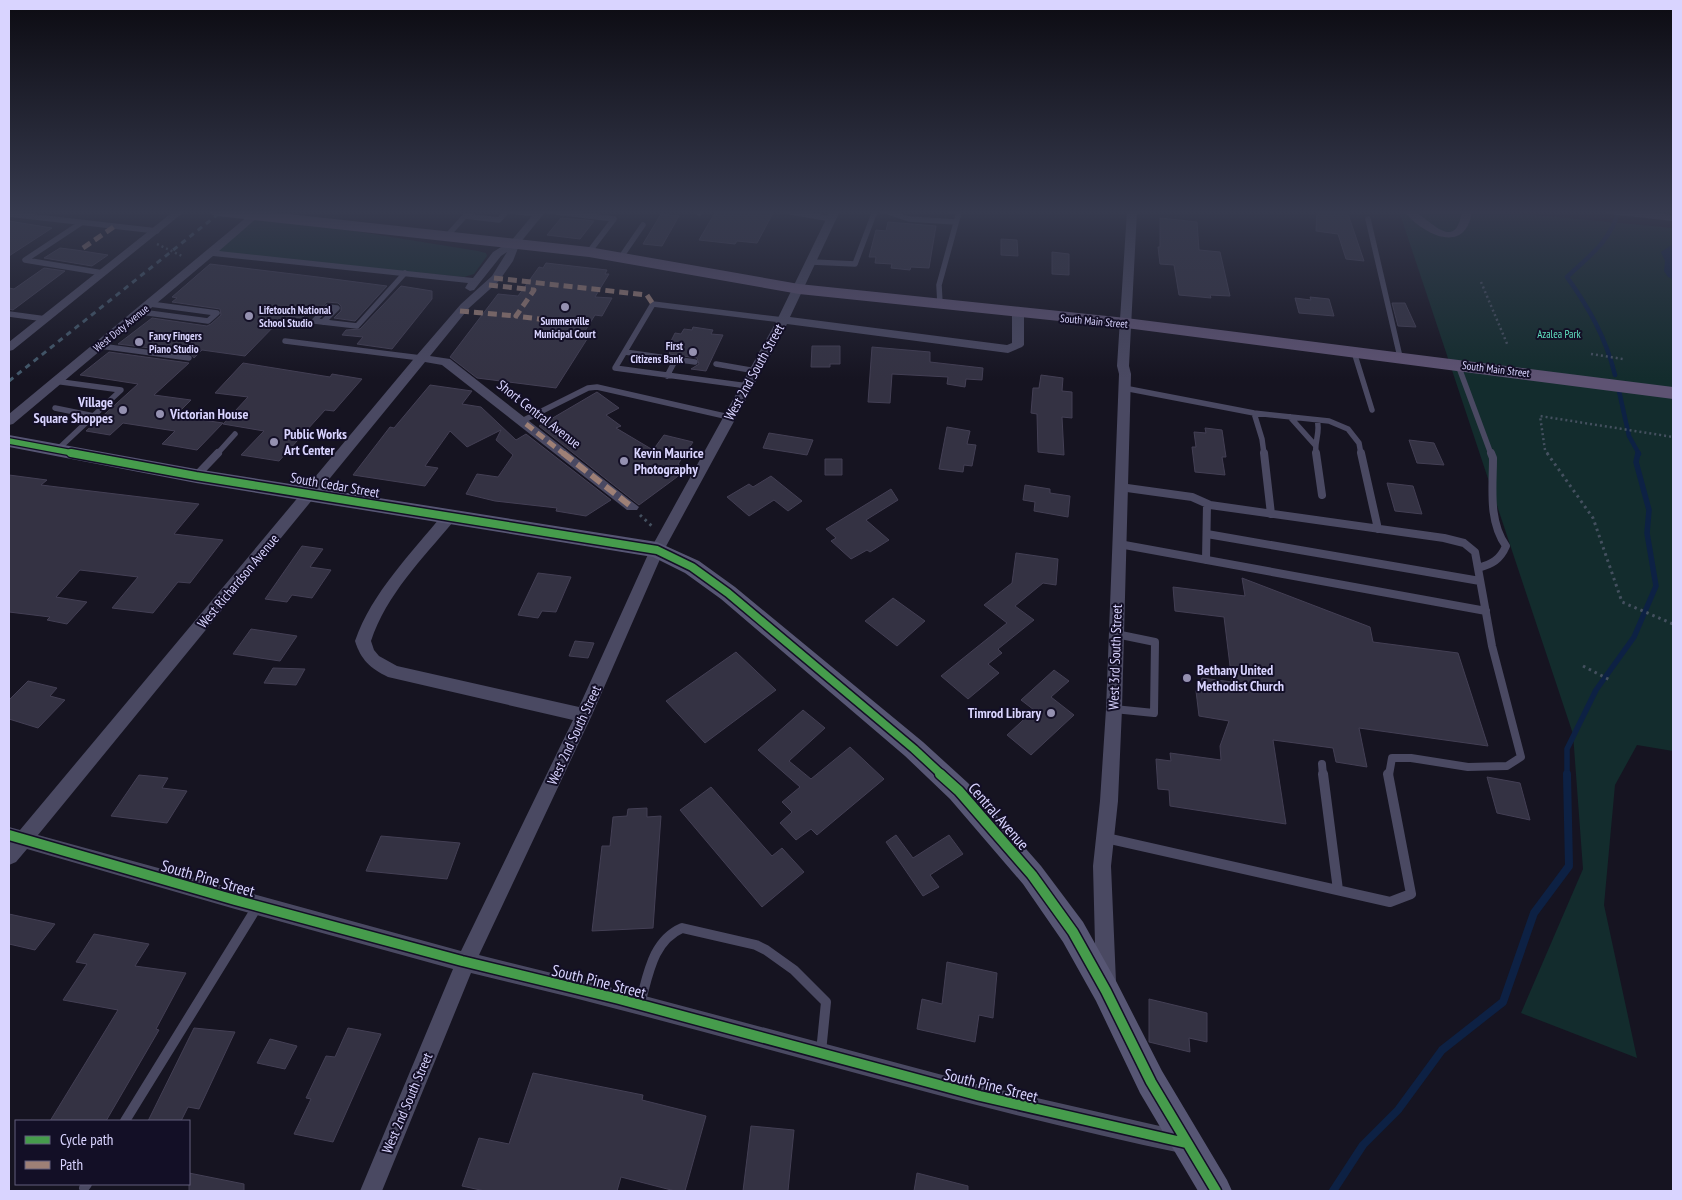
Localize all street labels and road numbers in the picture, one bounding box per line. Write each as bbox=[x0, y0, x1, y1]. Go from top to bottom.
street label: West Doty Avenue bbox=[90, 301, 152, 355]
street label: South Main Street bbox=[1059, 311, 1129, 331]
street label: West 2nd South Street bbox=[720, 320, 788, 424]
street label: South Main Street bbox=[1461, 358, 1531, 380]
street label: Short Central Avenue bbox=[493, 376, 585, 453]
street label: South Cedar Street bbox=[289, 468, 381, 502]
street label: West Richardson Avenue bbox=[193, 530, 283, 632]
street label: West 3rd South Street bbox=[1104, 604, 1126, 710]
street label: West 2nd South Street bbox=[543, 682, 605, 788]
street label: Central Avenue bbox=[964, 778, 1034, 854]
street label: South Pine Street bbox=[159, 855, 258, 901]
street label: South Pine Street bbox=[550, 960, 649, 1003]
street label: West 2nd South Street bbox=[378, 1050, 436, 1156]
street label: South Pine Street bbox=[942, 1064, 1041, 1107]

